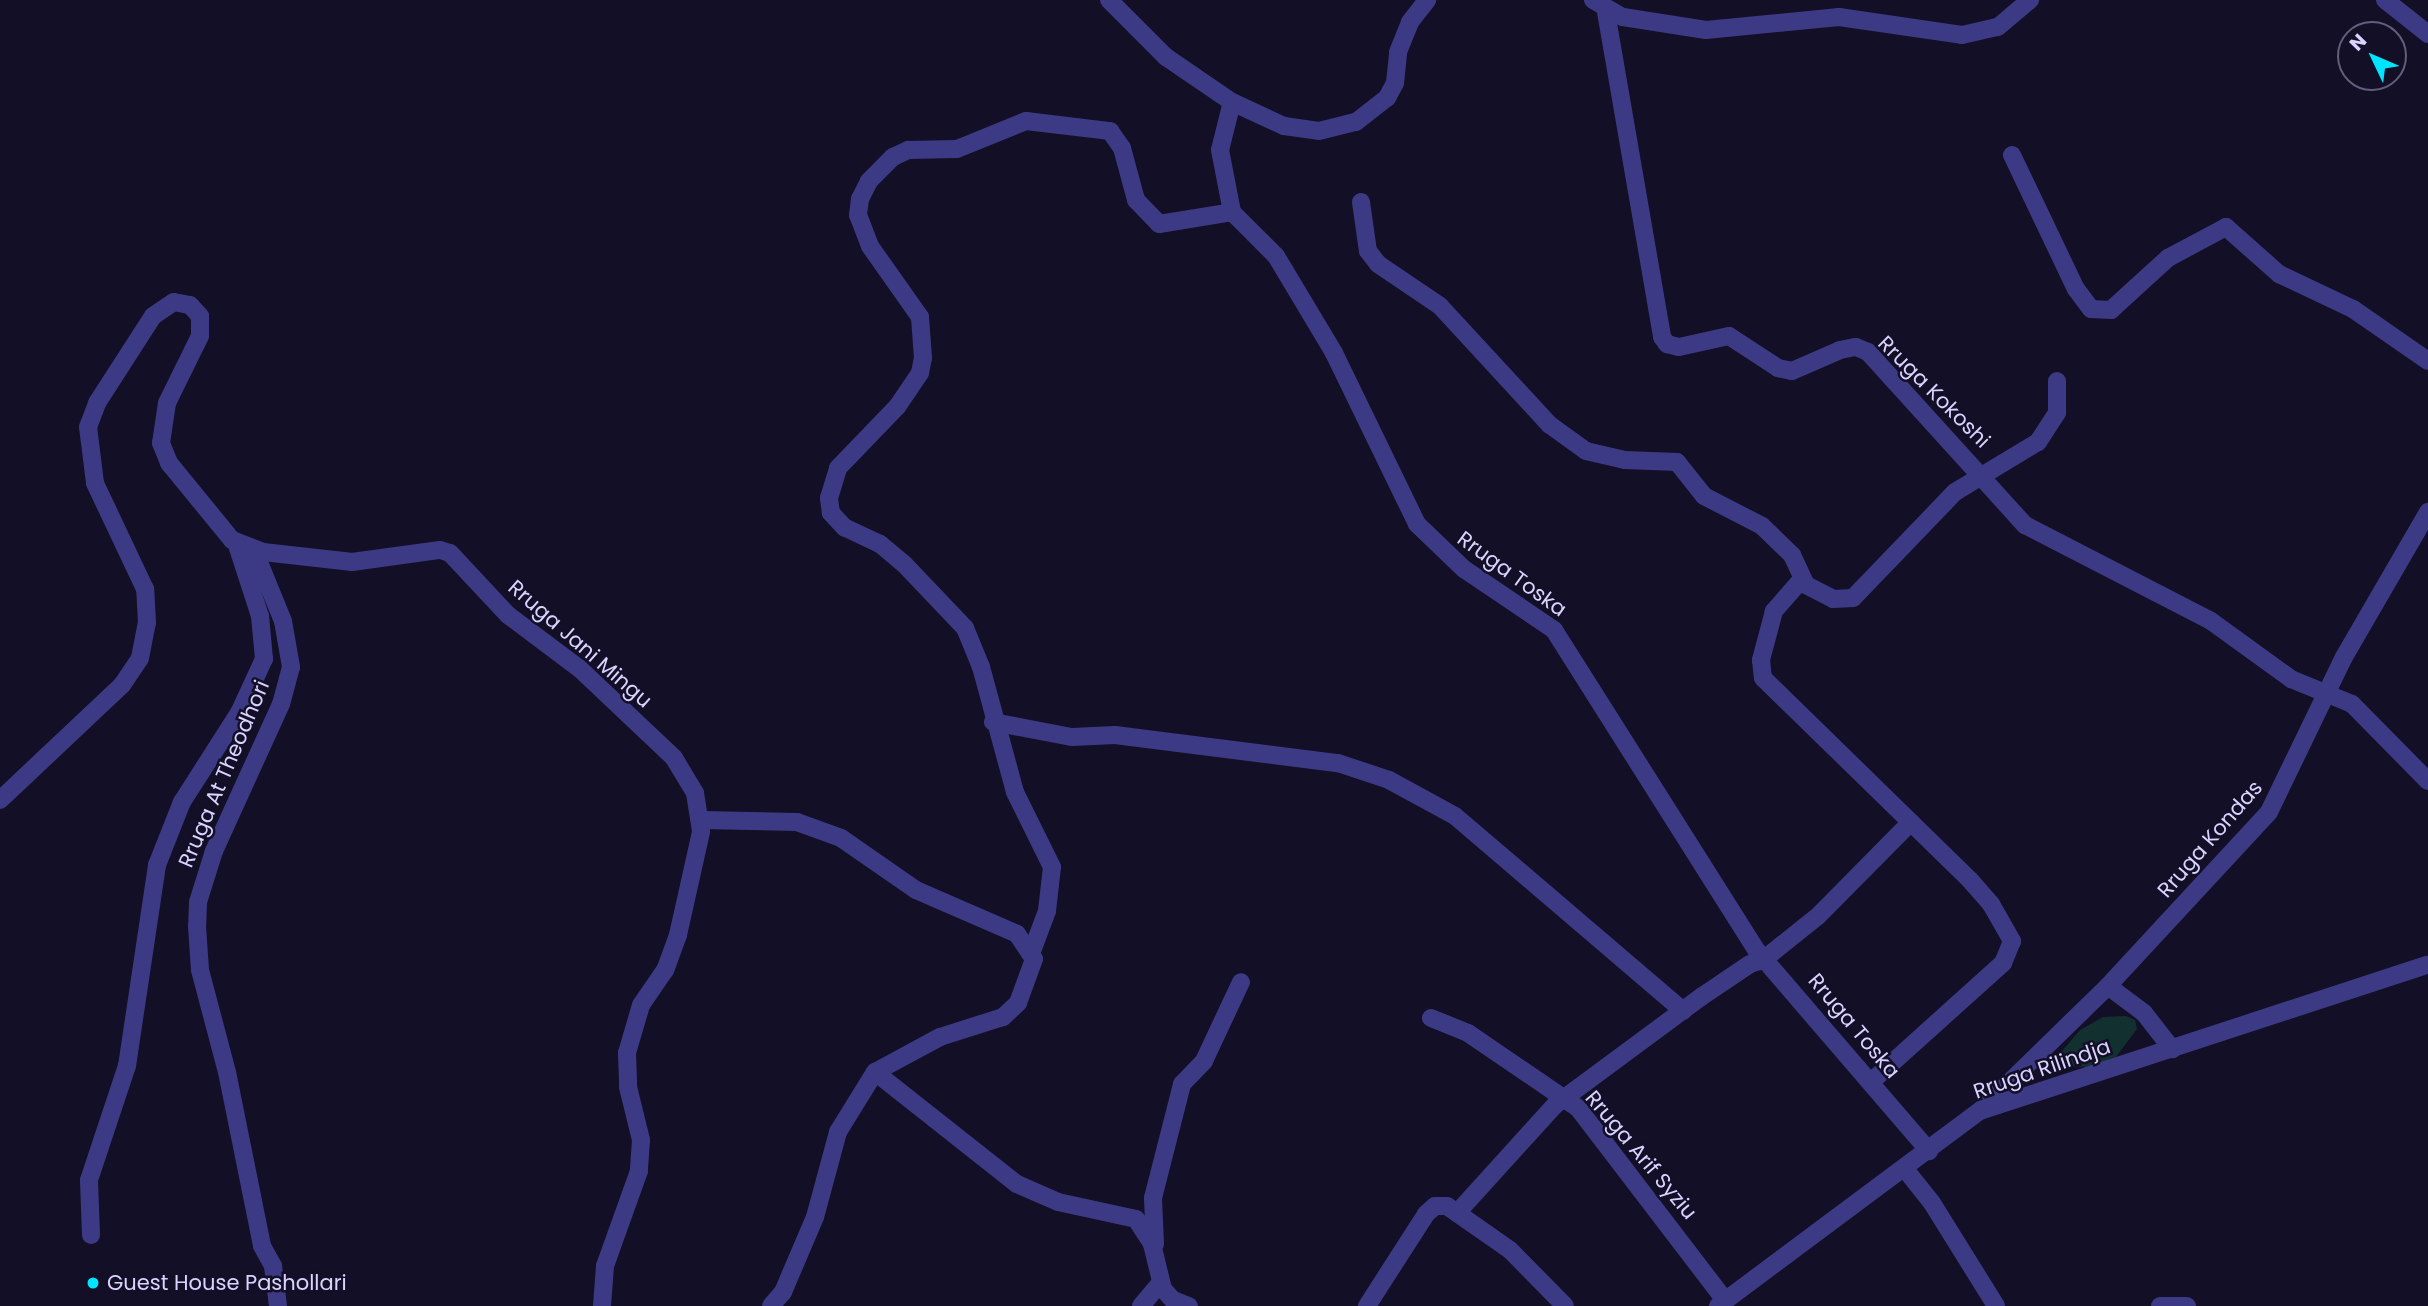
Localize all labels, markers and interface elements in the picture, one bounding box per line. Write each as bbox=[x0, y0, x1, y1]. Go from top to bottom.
north arrow bbox=[2337, 21, 2407, 91]
text: N bbox=[2343, 28, 2373, 57]
street label: Rruga Kokoshi bbox=[1873, 331, 1995, 453]
street label: Rruga Toska bbox=[1452, 526, 1572, 622]
street label: Rruga Jani Mingu bbox=[503, 575, 657, 713]
street label: Rruga At Theodhori bbox=[173, 677, 275, 871]
street label: Rruga Kondas bbox=[2152, 775, 2268, 903]
street label: Rruga Toska bbox=[1803, 969, 1905, 1083]
street label: Rruga Rilindja bbox=[1970, 1034, 2114, 1104]
street label: Rruga Arif Syziu bbox=[1580, 1086, 1702, 1224]
place label: Guest House Pashollari bbox=[107, 1270, 347, 1296]
marker: Guest House Pashollari bbox=[85, 1275, 101, 1291]

